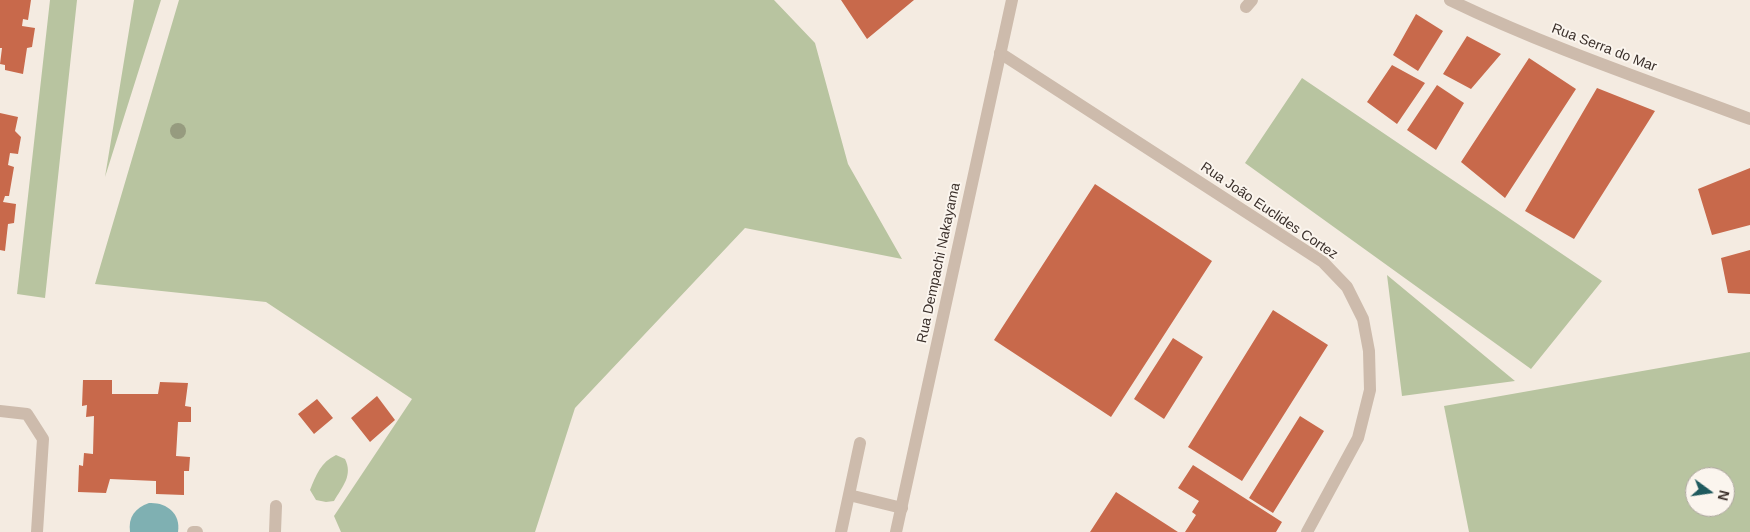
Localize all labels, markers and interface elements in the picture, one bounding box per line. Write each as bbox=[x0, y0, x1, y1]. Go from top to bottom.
street label: Rua Serra do Mar bbox=[1549, 20, 1659, 76]
street label: Rua João Euclides Cortez bbox=[1197, 159, 1341, 263]
street label: Rua Dempachi Nakayama bbox=[914, 181, 964, 345]
north arrow bbox=[1685, 467, 1735, 517]
text: N bbox=[1715, 489, 1733, 502]

